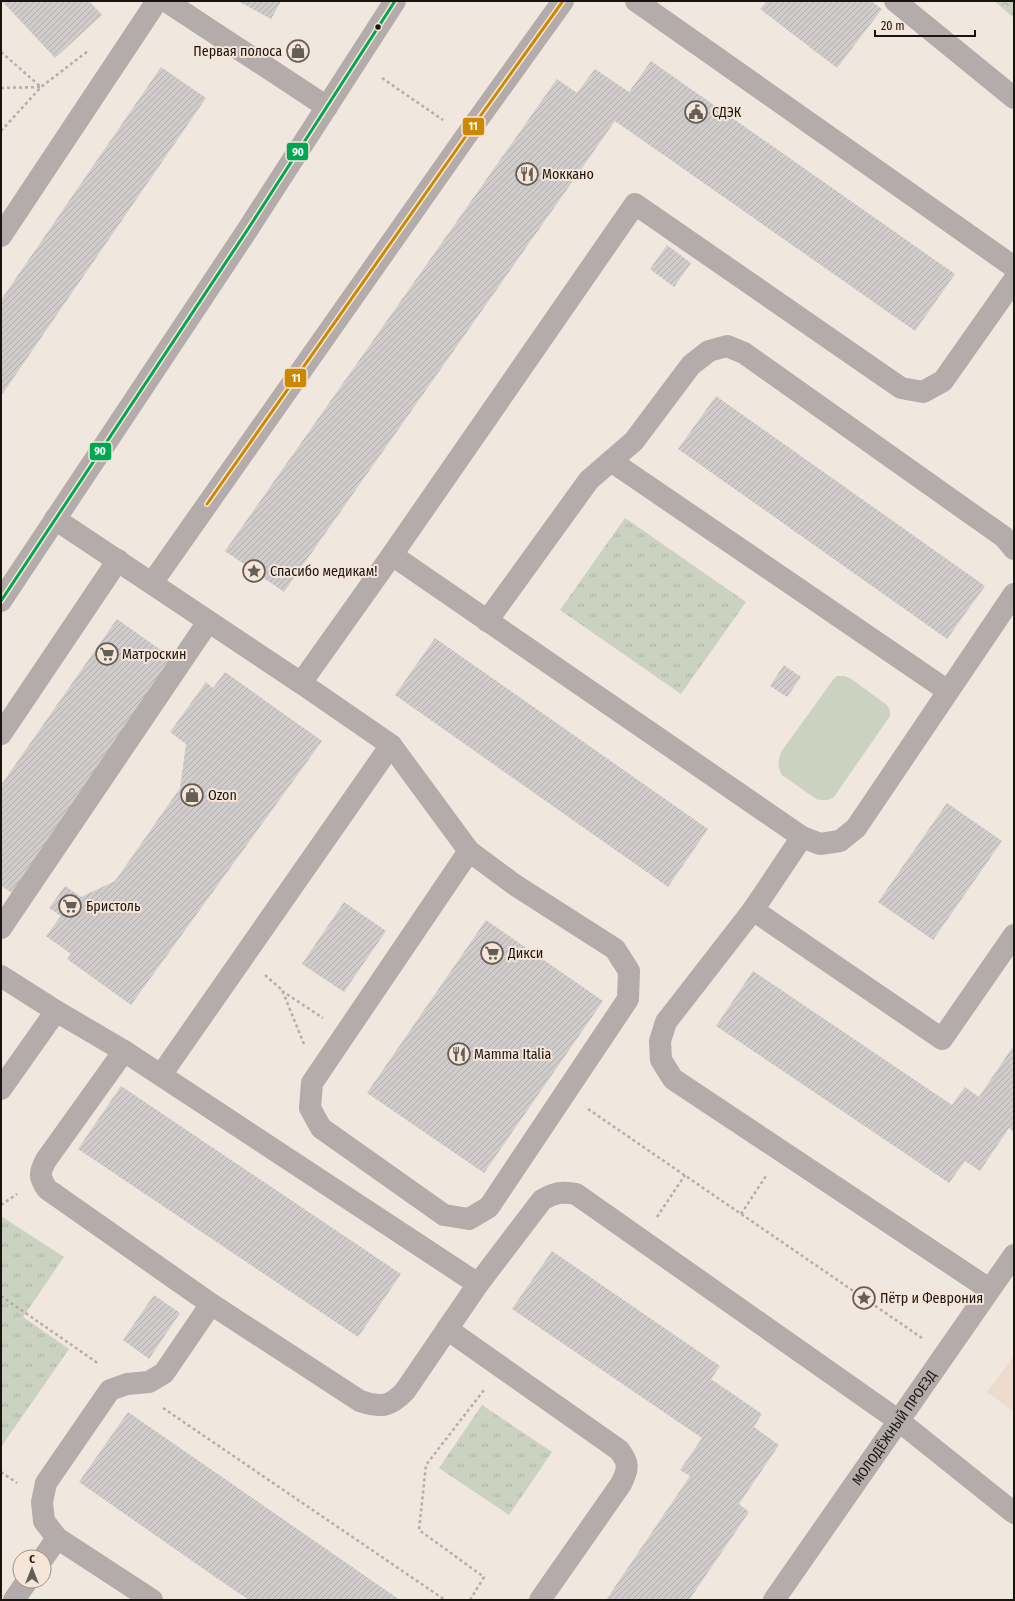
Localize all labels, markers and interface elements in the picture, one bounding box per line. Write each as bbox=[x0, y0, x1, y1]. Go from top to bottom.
scale bar bbox=[875, 12, 975, 38]
text: 20 m bbox=[881, 19, 905, 33]
unlabelled marker bbox=[373, 22, 383, 32]
shop icon: Первая полоса bbox=[285, 38, 311, 64]
place label: Первая полоса bbox=[193, 43, 282, 60]
public building icon: СДЭК bbox=[683, 99, 709, 125]
place label: СДЭК bbox=[712, 104, 742, 121]
line badge: 11 bbox=[462, 117, 485, 136]
text: 11 bbox=[468, 120, 478, 133]
line badge: 90 bbox=[286, 142, 309, 161]
text: 90 bbox=[292, 146, 304, 159]
restaurant icon: Моккано bbox=[514, 161, 540, 187]
place label: Моккано bbox=[542, 166, 594, 183]
line badge: 11 bbox=[284, 368, 307, 388]
text: 11 bbox=[291, 372, 301, 385]
line badge: 90 bbox=[89, 442, 112, 461]
text: 90 bbox=[94, 445, 106, 458]
place icon: Спасибо медикам! bbox=[241, 558, 267, 584]
place label: Спасибо медикам! bbox=[270, 563, 377, 580]
supermarket icon: Матроскин bbox=[94, 641, 120, 667]
place label: Матроскин bbox=[122, 646, 187, 663]
shop icon: Ozon bbox=[179, 782, 205, 808]
place label: Ozon bbox=[208, 787, 237, 804]
supermarket icon: Бристоль bbox=[57, 893, 83, 919]
place label: Бристоль bbox=[86, 898, 141, 915]
supermarket icon: Дикси bbox=[479, 940, 505, 966]
place label: Дикси bbox=[507, 945, 543, 962]
restaurant icon: Mamma Italia bbox=[446, 1041, 472, 1067]
place label: Mamma Italia bbox=[474, 1046, 552, 1063]
place icon: Пётр и Феврония bbox=[851, 1285, 877, 1311]
place label: Пётр и Феврония bbox=[880, 1290, 983, 1307]
street label: МОЛОДЁЖНЫЙ ПРОЕЗД bbox=[848, 1367, 940, 1488]
north arrow bbox=[12, 1549, 52, 1589]
text: С bbox=[29, 1553, 35, 1566]

